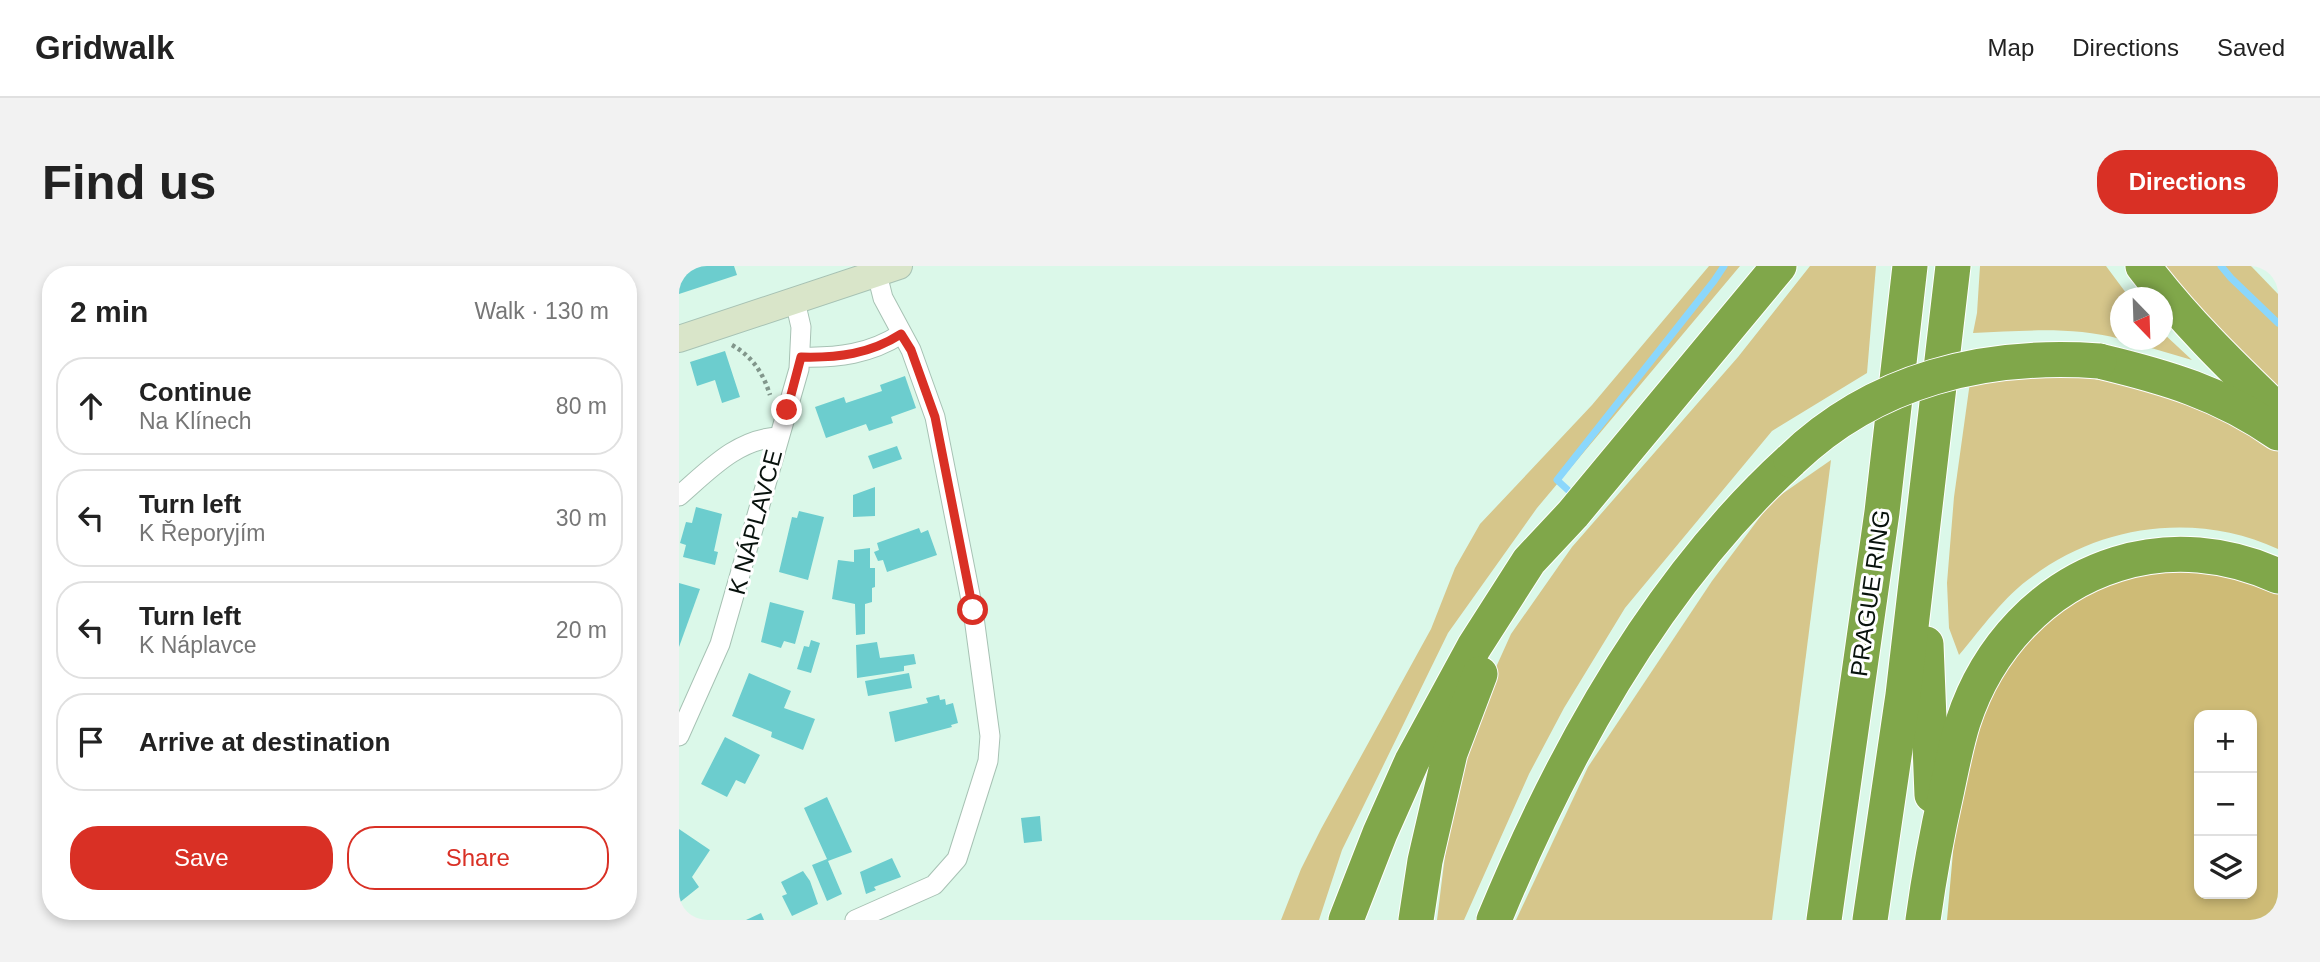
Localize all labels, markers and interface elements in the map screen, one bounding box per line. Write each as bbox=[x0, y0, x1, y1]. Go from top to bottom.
text: Gridwalk bbox=[35, 29, 174, 66]
text: Map bbox=[1988, 34, 2034, 61]
text: Directions bbox=[2072, 34, 2179, 61]
text: Saved bbox=[2217, 34, 2285, 61]
button: Directions bbox=[2097, 150, 2278, 214]
text: Find us bbox=[42, 155, 216, 209]
north arrow bbox=[2110, 287, 2173, 350]
text: 2 min bbox=[70, 295, 148, 328]
text: Walk · 130 m bbox=[474, 298, 609, 324]
text: Continue bbox=[139, 377, 252, 407]
icon: ahead bbox=[72, 387, 110, 425]
text: 80 m bbox=[556, 393, 607, 419]
route end bbox=[771, 394, 802, 425]
text: Na Klínech bbox=[139, 408, 252, 434]
street label: K NÁPLAVCE bbox=[723, 447, 787, 597]
text: Turn left bbox=[139, 489, 241, 519]
icon: left bbox=[72, 499, 110, 537]
text: 30 m bbox=[556, 505, 607, 531]
street label: PRAGUE RING bbox=[1845, 508, 1895, 678]
text: K Řeporyjím bbox=[139, 520, 266, 546]
route start bbox=[957, 594, 988, 625]
text: Turn left bbox=[139, 601, 241, 631]
icon: left bbox=[72, 611, 110, 649]
text: 20 m bbox=[556, 617, 607, 643]
text: K Náplavce bbox=[139, 632, 257, 658]
map controls bbox=[2194, 710, 2257, 899]
button: + bbox=[2194, 710, 2257, 773]
icon: arrive bbox=[72, 723, 110, 761]
text: Arrive at destination bbox=[139, 727, 390, 757]
button: − bbox=[2194, 773, 2257, 836]
button: Save bbox=[70, 826, 333, 890]
button: Share bbox=[347, 826, 609, 890]
button: layers bbox=[2194, 836, 2257, 899]

